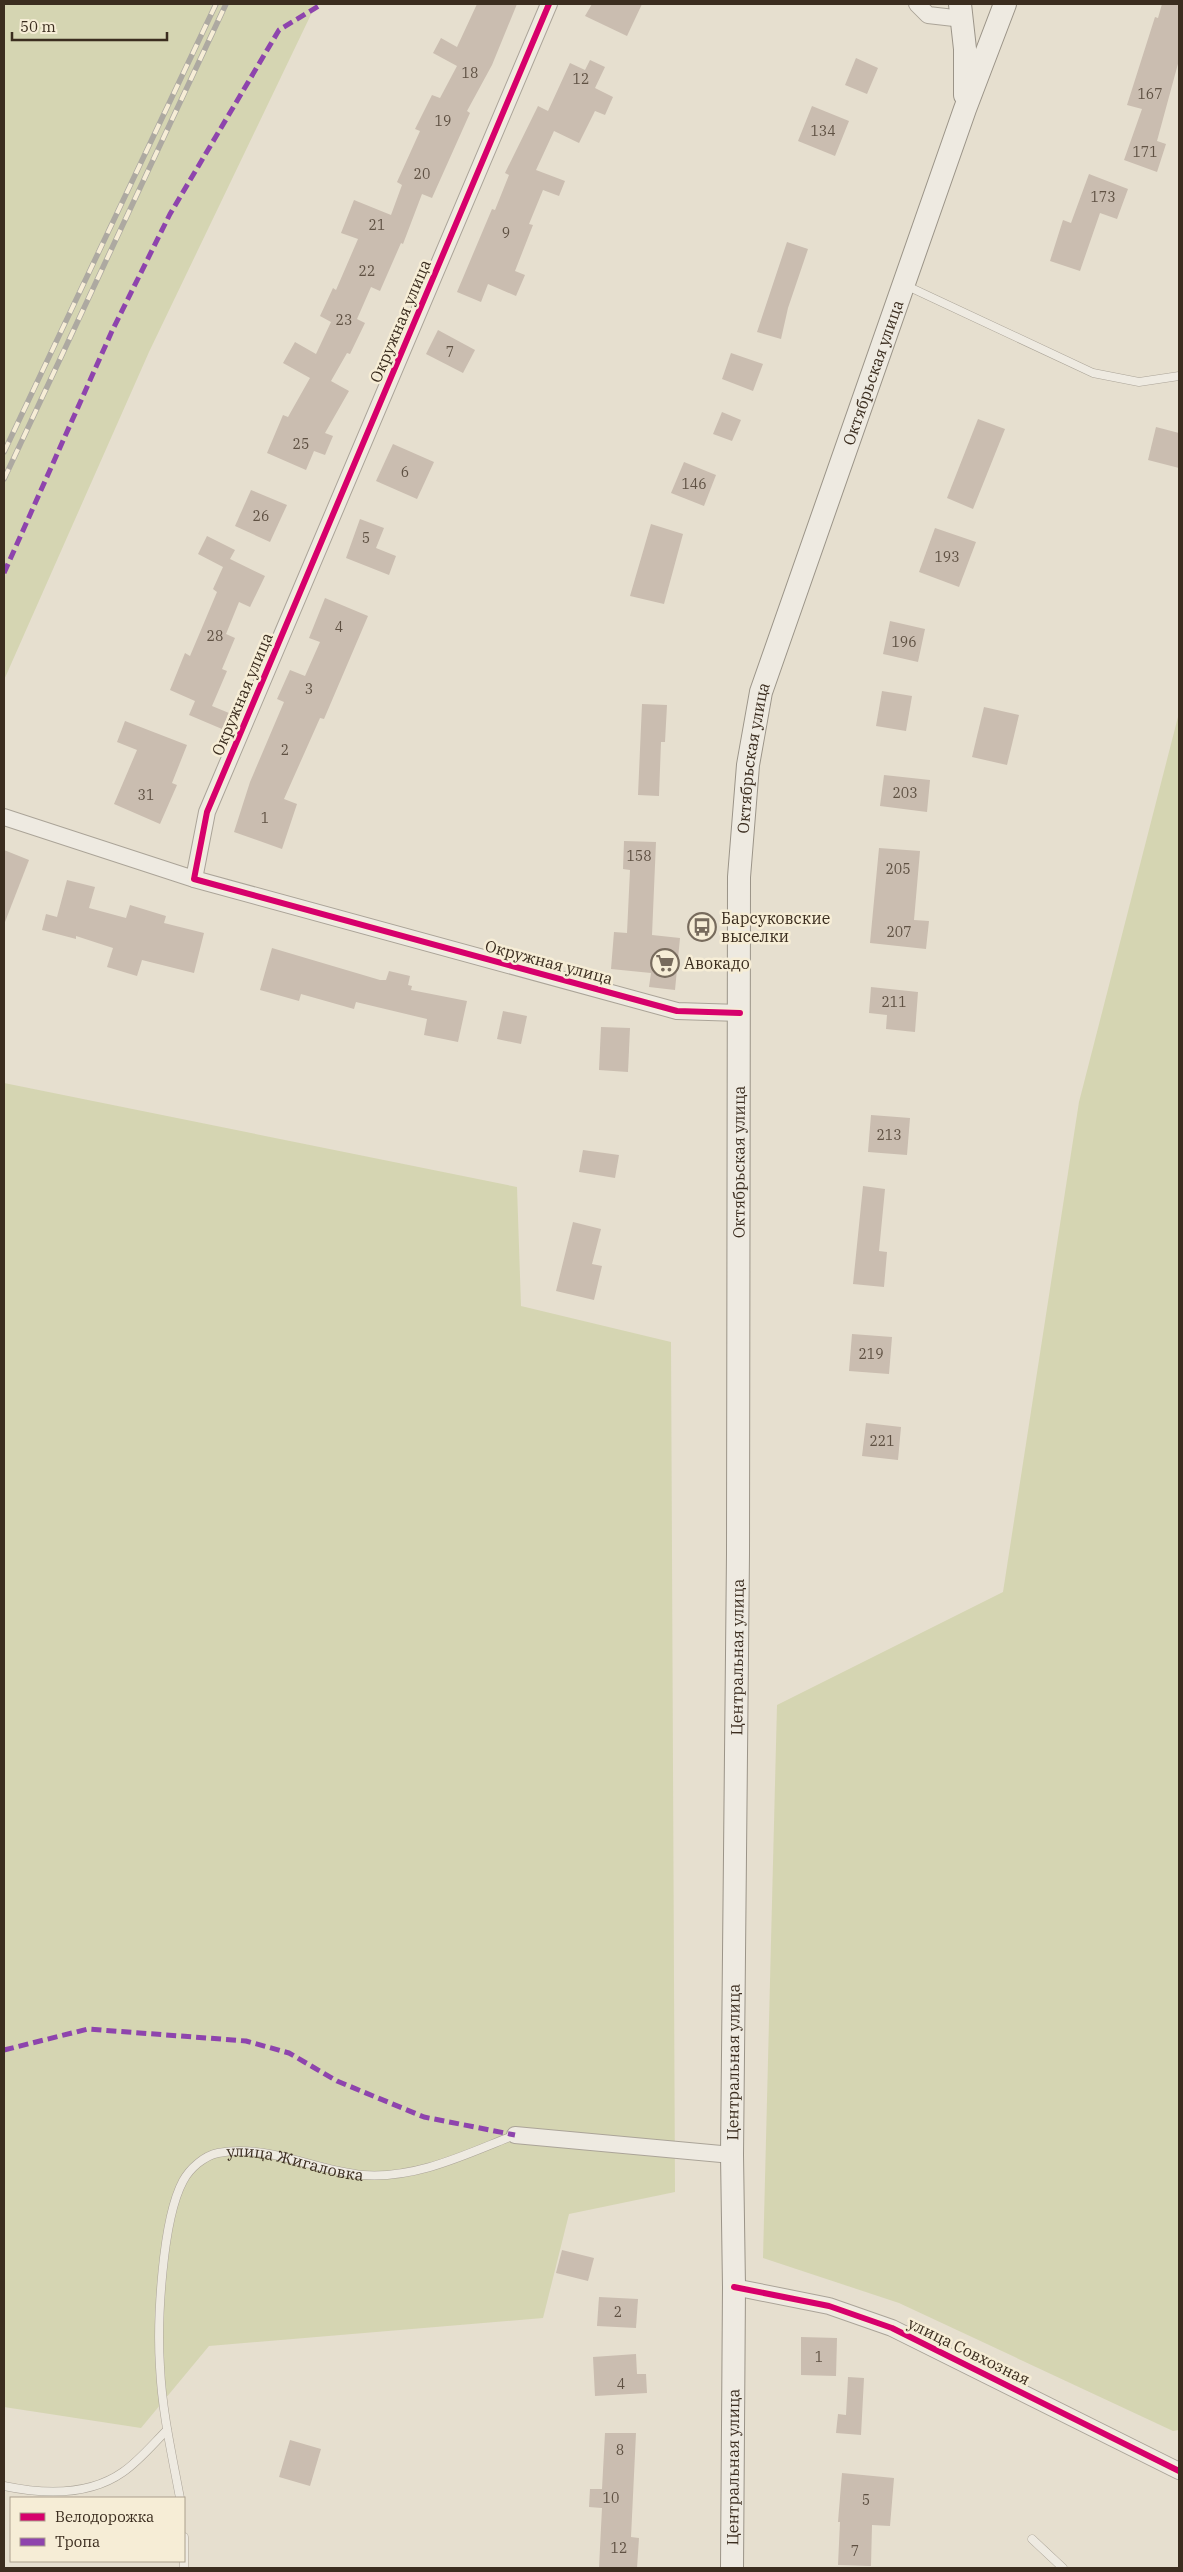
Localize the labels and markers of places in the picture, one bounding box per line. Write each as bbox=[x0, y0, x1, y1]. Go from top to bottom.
place label: Барсуковские выселки bbox=[721, 908, 830, 946]
bus stop icon: Барсуковские выселки bbox=[687, 912, 717, 942]
supermarket icon: Авокадо bbox=[650, 948, 680, 978]
place label: Авокадо bbox=[684, 953, 750, 973]

